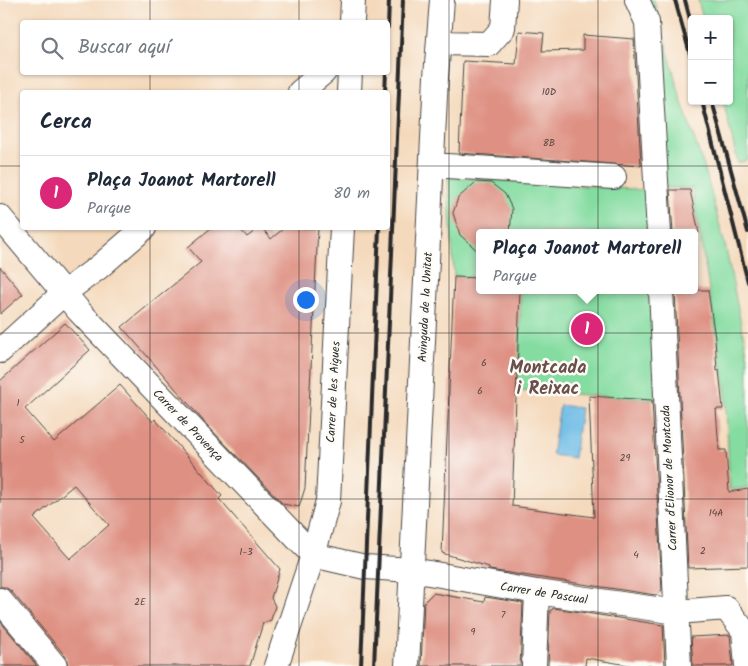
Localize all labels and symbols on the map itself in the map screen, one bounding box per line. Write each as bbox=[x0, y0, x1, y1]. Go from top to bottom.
house number: 10D bbox=[542, 84, 557, 100]
house number: 8B bbox=[543, 135, 555, 151]
street label: Avinguda de la Unitat bbox=[413, 251, 438, 363]
your location bbox=[293, 287, 319, 313]
pin: 1 bbox=[571, 310, 603, 348]
street label: Carrer de les Aigues bbox=[321, 341, 346, 443]
district label: Montcada i Reixac bbox=[510, 354, 586, 404]
house number: 6 bbox=[481, 355, 487, 371]
house number: 6 bbox=[477, 383, 483, 399]
street label: Carrer de Provença bbox=[148, 385, 228, 466]
house number: 1 bbox=[16, 395, 20, 411]
street label: Carrer d'Elionor de Montcada bbox=[656, 404, 683, 552]
house number: 5 bbox=[19, 432, 25, 448]
house number: 29 bbox=[620, 450, 630, 466]
house number: 14A bbox=[709, 505, 723, 521]
house number: 2 bbox=[700, 543, 706, 559]
house number: 1-3 bbox=[239, 544, 253, 560]
house number: 4 bbox=[633, 547, 639, 563]
street label: Carrer de Pascual bbox=[499, 577, 589, 610]
house number: 2E bbox=[134, 594, 147, 610]
house number: 7 bbox=[501, 607, 506, 623]
house number: 9 bbox=[471, 624, 476, 640]

